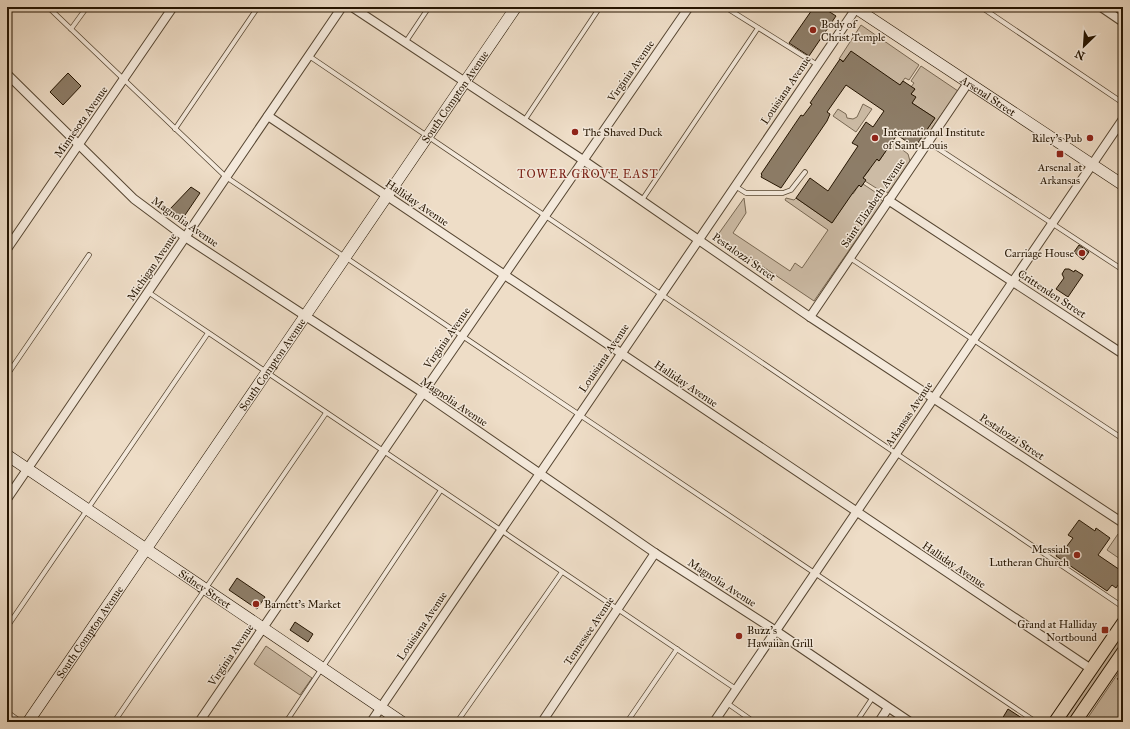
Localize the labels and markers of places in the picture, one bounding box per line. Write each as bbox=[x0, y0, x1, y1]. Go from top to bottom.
place label: Body of Christ Temple bbox=[821, 18, 886, 44]
marker: Body of Christ Temple bbox=[808, 25, 818, 35]
place label: The Shaved Duck bbox=[583, 126, 663, 139]
place label: International Institute of Saint Louis bbox=[883, 126, 985, 152]
marker: The Shaved Duck bbox=[570, 127, 580, 137]
place label: Riley's Pub bbox=[1032, 132, 1082, 145]
marker: International Institute of Saint Louis bbox=[870, 133, 880, 143]
marker: Riley's Pub bbox=[1085, 133, 1095, 143]
marker: Arsenal at Arkansas bbox=[1055, 149, 1065, 159]
place label: Arsenal at Arkansas bbox=[1037, 161, 1082, 187]
place label: Carriage House bbox=[1004, 247, 1074, 260]
marker: Carriage House bbox=[1077, 248, 1087, 258]
place label: Messiah Lutheran Church bbox=[989, 543, 1069, 569]
marker: Messiah Lutheran Church bbox=[1072, 550, 1082, 560]
place label: Barnett’s Market bbox=[264, 598, 341, 611]
marker: Barnett’s Market bbox=[251, 599, 261, 609]
place label: Grand at Halliday Nortbound bbox=[1017, 618, 1098, 644]
place label: Buzz’s Hawaiian Grill bbox=[747, 624, 813, 650]
marker: Grand at Halliday Nortbound bbox=[1100, 625, 1110, 635]
marker: Buzz’s Hawaiian Grill bbox=[734, 631, 744, 641]

